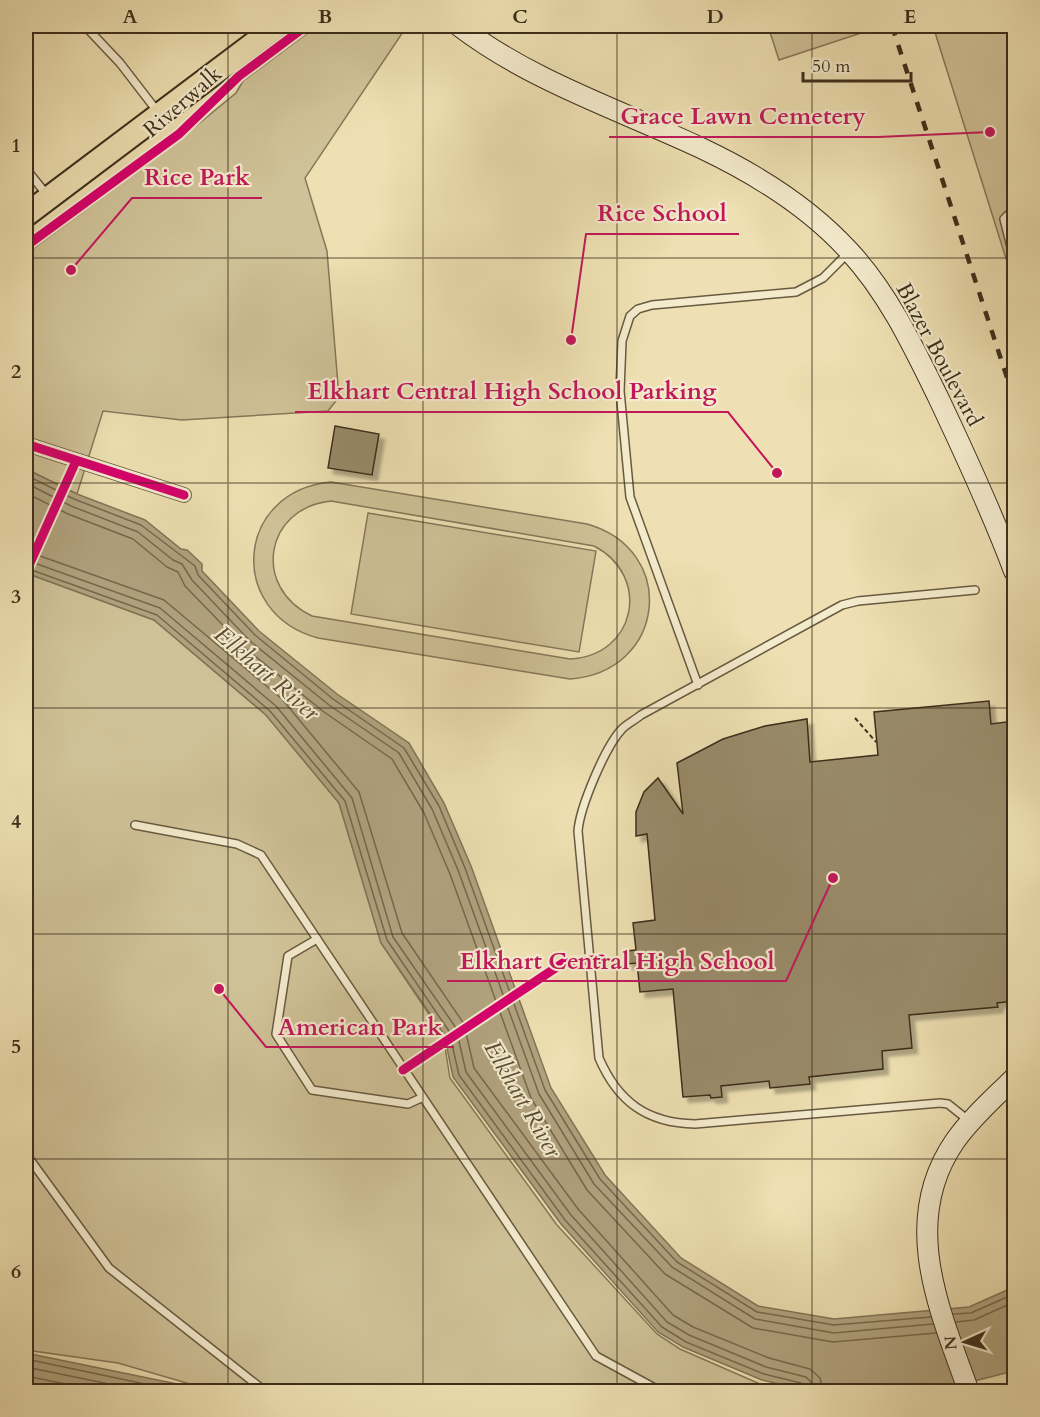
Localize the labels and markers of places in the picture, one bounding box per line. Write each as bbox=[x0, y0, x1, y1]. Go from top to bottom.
callout: Grace Lawn Cemetery bbox=[609, 95, 878, 137]
callout: Rice Park bbox=[132, 156, 262, 198]
callout: Rice School bbox=[586, 192, 739, 234]
callout: Elkhart Central High School Parking bbox=[295, 370, 728, 412]
callout: Elkhart Central High School bbox=[447, 939, 786, 981]
callout: American Park bbox=[266, 1005, 454, 1047]

